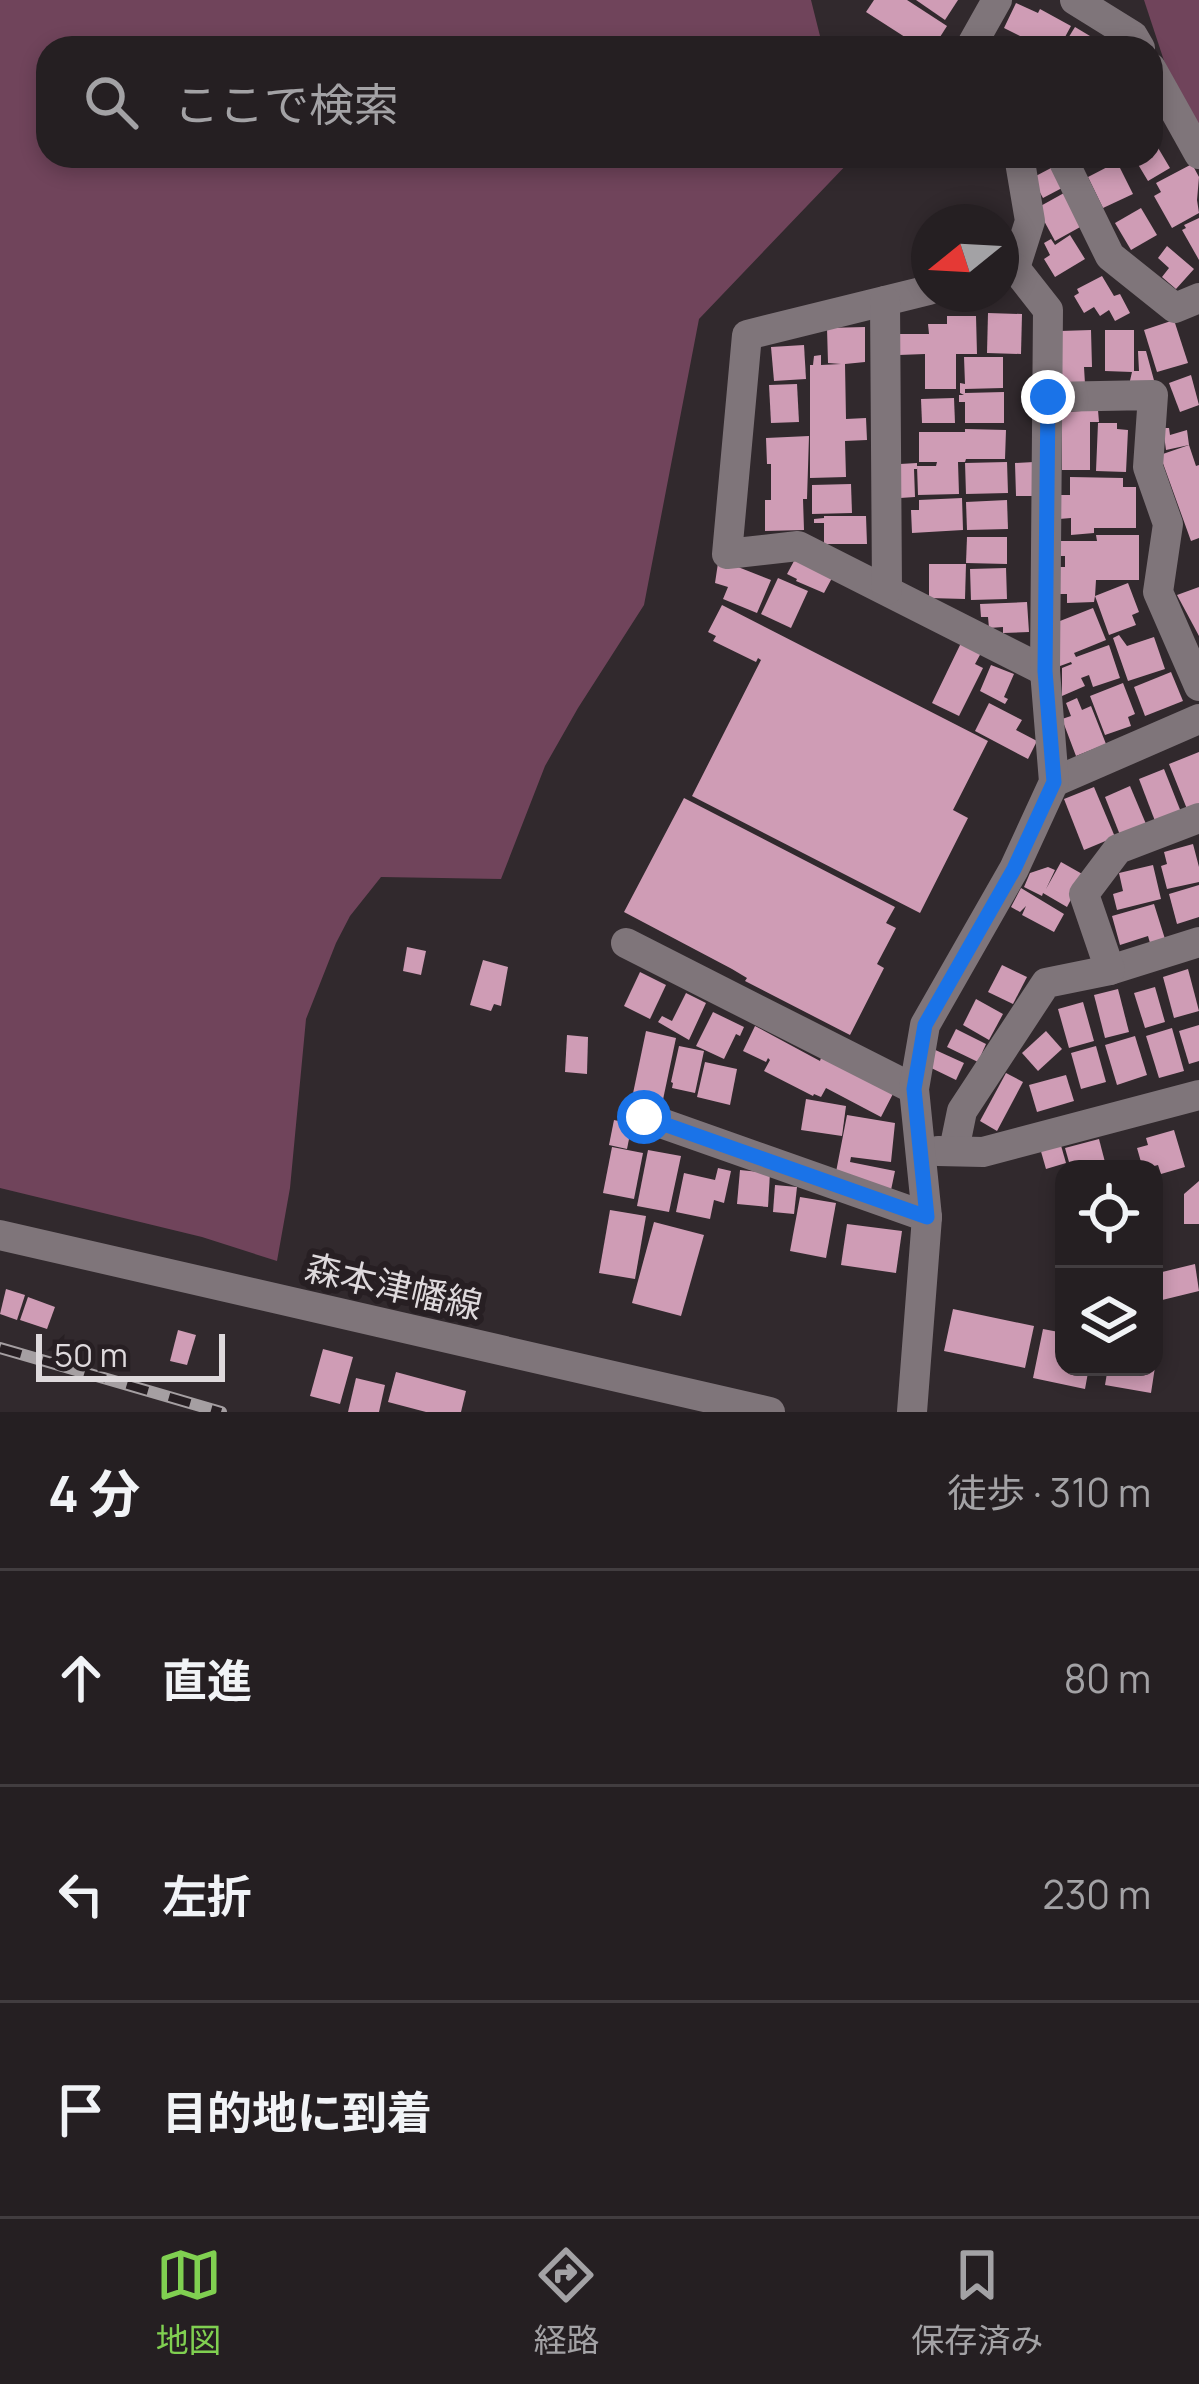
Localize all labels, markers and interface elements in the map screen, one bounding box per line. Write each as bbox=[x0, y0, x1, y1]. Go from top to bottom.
search box bbox=[36, 36, 1163, 168]
icon: search bbox=[78, 69, 144, 135]
text: ここで検索 bbox=[174, 73, 399, 135]
north arrow bbox=[911, 204, 1019, 312]
route end bbox=[1021, 370, 1075, 424]
route start bbox=[617, 1090, 671, 1144]
map controls bbox=[1055, 1160, 1163, 1376]
button: locate bbox=[1055, 1160, 1163, 1268]
street label: 森本津幡線 bbox=[301, 1242, 487, 1330]
button: layers bbox=[1055, 1268, 1163, 1376]
scale bar bbox=[36, 1328, 225, 1381]
text: 50 m bbox=[54, 1332, 128, 1377]
text: 4 分 bbox=[48, 1458, 140, 1527]
text: 徒歩 · 310 m bbox=[947, 1465, 1151, 1519]
icon: ahead bbox=[48, 1645, 114, 1711]
text: 直進 bbox=[162, 1649, 252, 1711]
text: 80 m bbox=[1064, 1651, 1151, 1705]
icon: left bbox=[48, 1861, 114, 1927]
text: 左折 bbox=[162, 1865, 252, 1927]
text: 230 m bbox=[1043, 1867, 1151, 1921]
icon: arrive bbox=[48, 2077, 114, 2143]
text: 目的地に到着 bbox=[162, 2081, 432, 2143]
tab: 地図 bbox=[156, 2242, 222, 2362]
tab: 経路 bbox=[533, 2242, 599, 2362]
tab: 保存済み bbox=[911, 2242, 1043, 2362]

